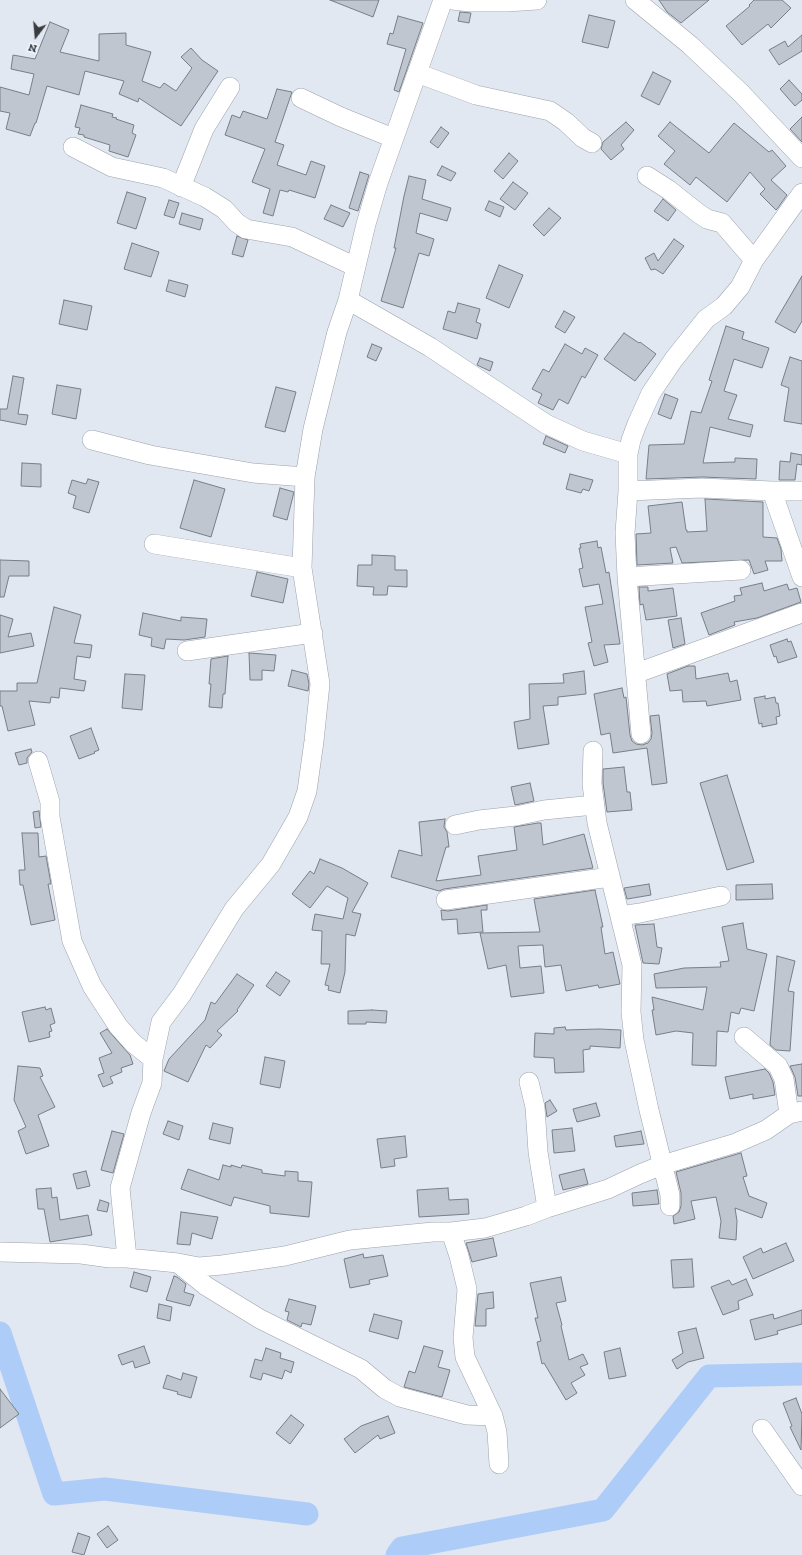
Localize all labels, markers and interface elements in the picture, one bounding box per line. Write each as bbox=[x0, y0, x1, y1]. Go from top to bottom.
north arrow bbox=[16, 16, 56, 56]
text: N bbox=[27, 41, 38, 55]

